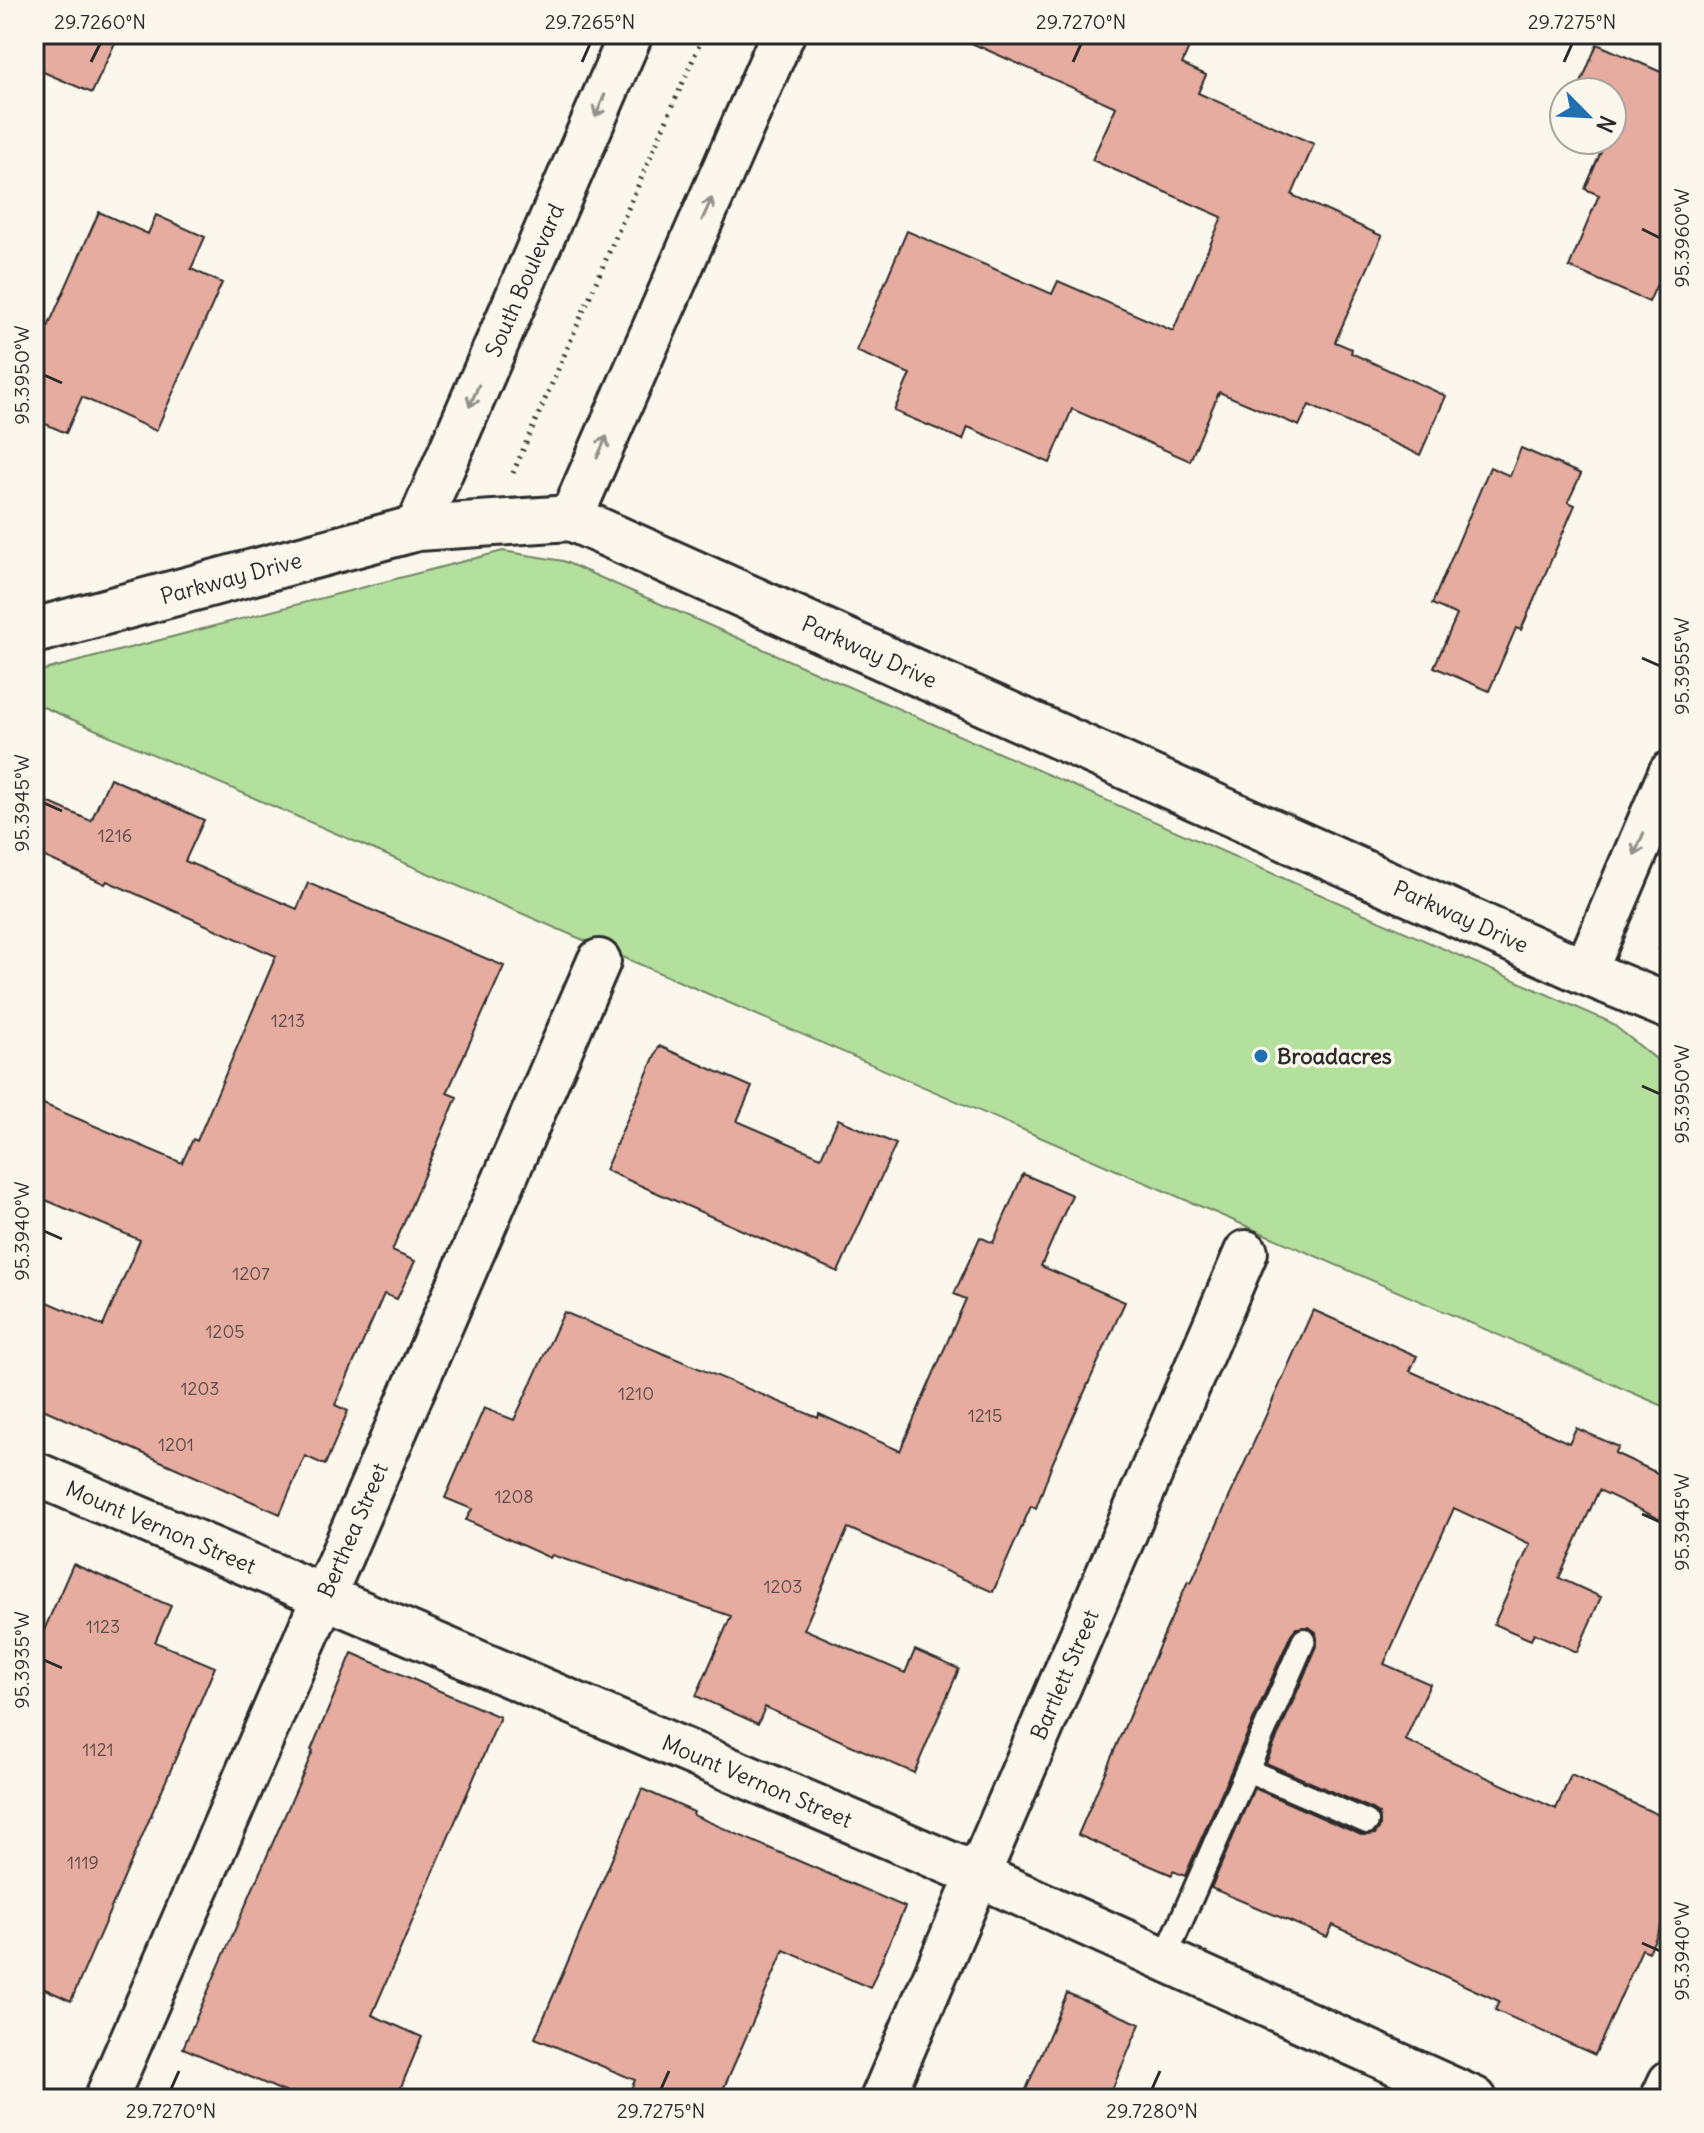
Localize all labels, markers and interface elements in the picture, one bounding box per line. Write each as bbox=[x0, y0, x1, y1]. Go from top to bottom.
text: 29.7260°N bbox=[54, 9, 146, 34]
text: 29.7265°N bbox=[545, 9, 635, 34]
text: 29.7270°N bbox=[1036, 9, 1126, 34]
text: 29.7275°N bbox=[1528, 9, 1616, 34]
north arrow bbox=[1548, 76, 1628, 156]
one-way arrow bbox=[591, 93, 606, 117]
text: N bbox=[1590, 111, 1622, 137]
text: 95.3960°W bbox=[1669, 188, 1694, 288]
one-way arrow bbox=[700, 197, 715, 222]
street label: South Boulevard bbox=[479, 199, 570, 361]
text: 95.3950°W bbox=[9, 325, 34, 425]
one-way arrow bbox=[466, 383, 481, 408]
one-way arrow bbox=[595, 435, 610, 459]
street label: Parkway Drive bbox=[157, 546, 305, 610]
street label: Parkway Drive bbox=[798, 609, 941, 694]
text: 95.3955°W bbox=[1669, 617, 1694, 715]
text: 95.3945°W bbox=[9, 754, 34, 852]
house number: 1216 bbox=[98, 824, 132, 847]
one-way arrow bbox=[1631, 832, 1646, 856]
street label: Parkway Drive bbox=[1389, 874, 1533, 959]
house number: 1213 bbox=[271, 1009, 305, 1032]
place label: Broadacres bbox=[1277, 1042, 1392, 1070]
text: 95.3950°W bbox=[1669, 1044, 1694, 1144]
marker: Broadacres bbox=[1252, 1047, 1270, 1065]
text: 95.3940°W bbox=[9, 1181, 34, 1281]
house number: 1207 bbox=[232, 1262, 270, 1285]
house number: 1205 bbox=[205, 1320, 245, 1343]
house number: 1203 bbox=[180, 1377, 220, 1400]
house number: 1210 bbox=[618, 1382, 654, 1405]
house number: 1215 bbox=[968, 1404, 1002, 1427]
house number: 1201 bbox=[158, 1433, 194, 1456]
street label: Berthea Street bbox=[311, 1459, 394, 1602]
text: 95.3945°W bbox=[1669, 1473, 1694, 1571]
street label: Mount Vernon Street bbox=[62, 1474, 260, 1580]
house number: 1208 bbox=[494, 1485, 534, 1508]
house number: 1203 bbox=[763, 1575, 803, 1598]
street label: Bartlett Street bbox=[1024, 1605, 1105, 1744]
text: 95.3935°W bbox=[9, 1611, 34, 1709]
house number: 1123 bbox=[86, 1615, 120, 1638]
street label: Mount Vernon Street bbox=[658, 1728, 856, 1834]
house number: 1121 bbox=[82, 1738, 114, 1761]
house number: 1119 bbox=[67, 1851, 99, 1874]
text: 95.3940°W bbox=[1669, 1901, 1694, 2001]
text: 29.7270°N bbox=[126, 2098, 216, 2123]
text: 29.7275°N bbox=[617, 2098, 705, 2123]
text: 29.7280°N bbox=[1106, 2098, 1198, 2123]

